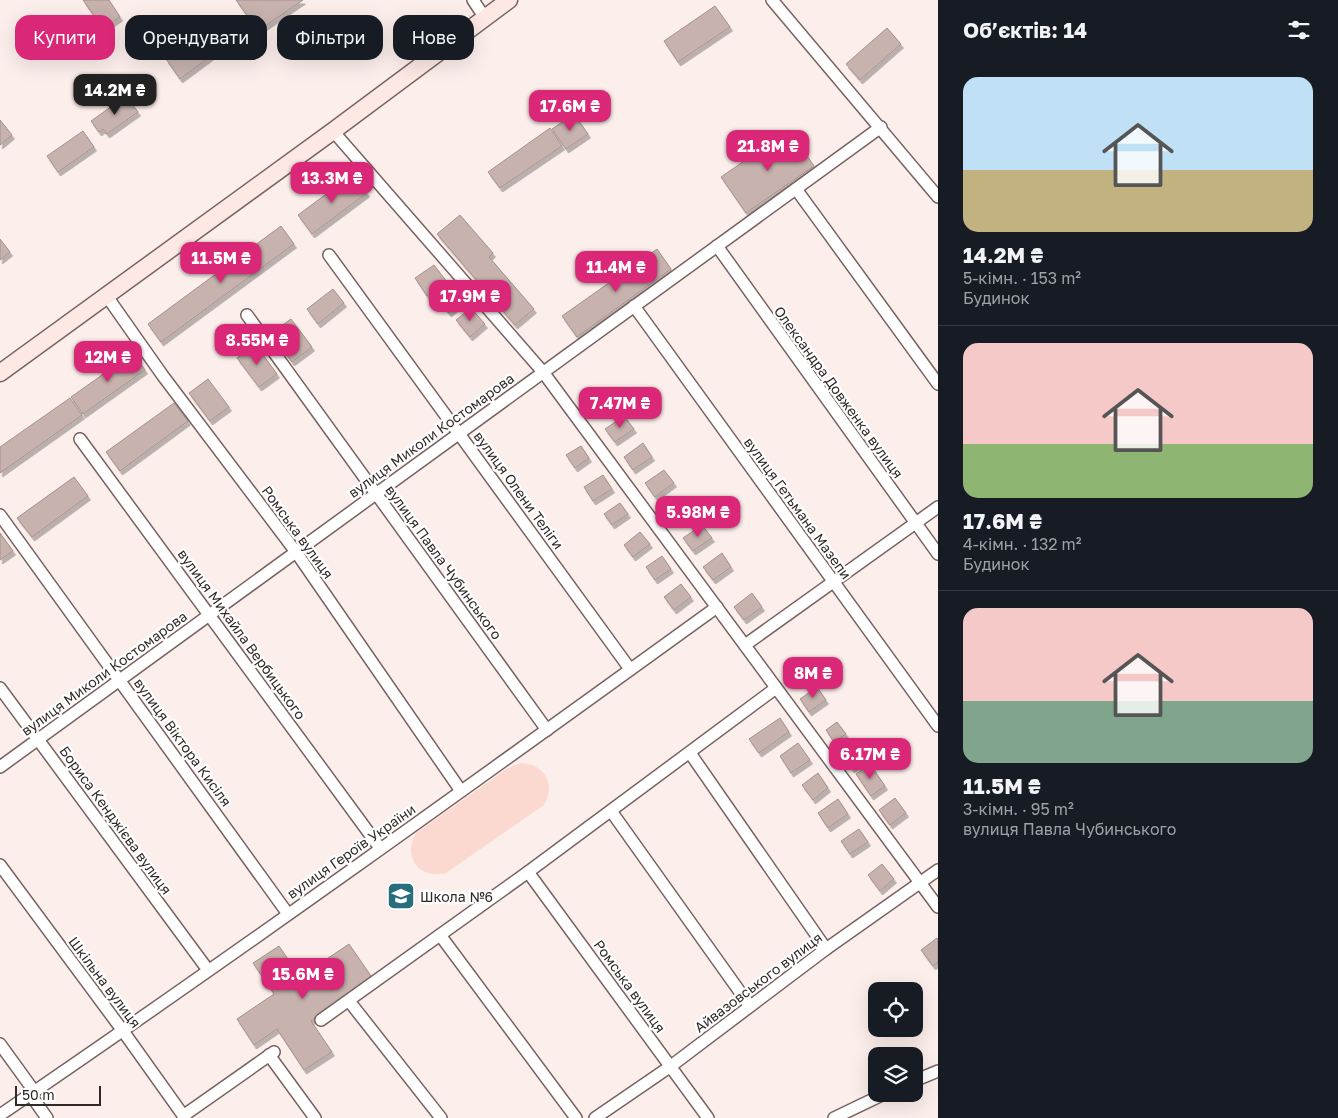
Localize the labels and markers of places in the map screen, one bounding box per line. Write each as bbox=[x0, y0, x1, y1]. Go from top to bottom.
pin: 14.2M ₴ bbox=[69, 74, 161, 116]
pin: 17.6M ₴ bbox=[524, 90, 616, 132]
pin: 21.8M ₴ bbox=[722, 130, 814, 172]
pin: 13.3M ₴ bbox=[286, 162, 378, 204]
pin: 11.5M ₴ bbox=[175, 242, 267, 284]
pin: 11.4M ₴ bbox=[570, 250, 662, 293]
pin: 17.9M ₴ bbox=[424, 280, 516, 322]
pin: 8.55M ₴ bbox=[211, 324, 303, 366]
pin: 12M ₴ bbox=[73, 340, 143, 383]
pin: 7.47M ₴ bbox=[574, 386, 666, 429]
pin: 5.98M ₴ bbox=[652, 496, 744, 538]
pin: 8M ₴ bbox=[783, 656, 843, 699]
pin: 6.17M ₴ bbox=[824, 738, 916, 780]
school or university icon: Школа №6 bbox=[386, 881, 416, 911]
place label: Школа №6 bbox=[420, 888, 493, 905]
pin: 15.6M ₴ bbox=[257, 958, 349, 1000]

